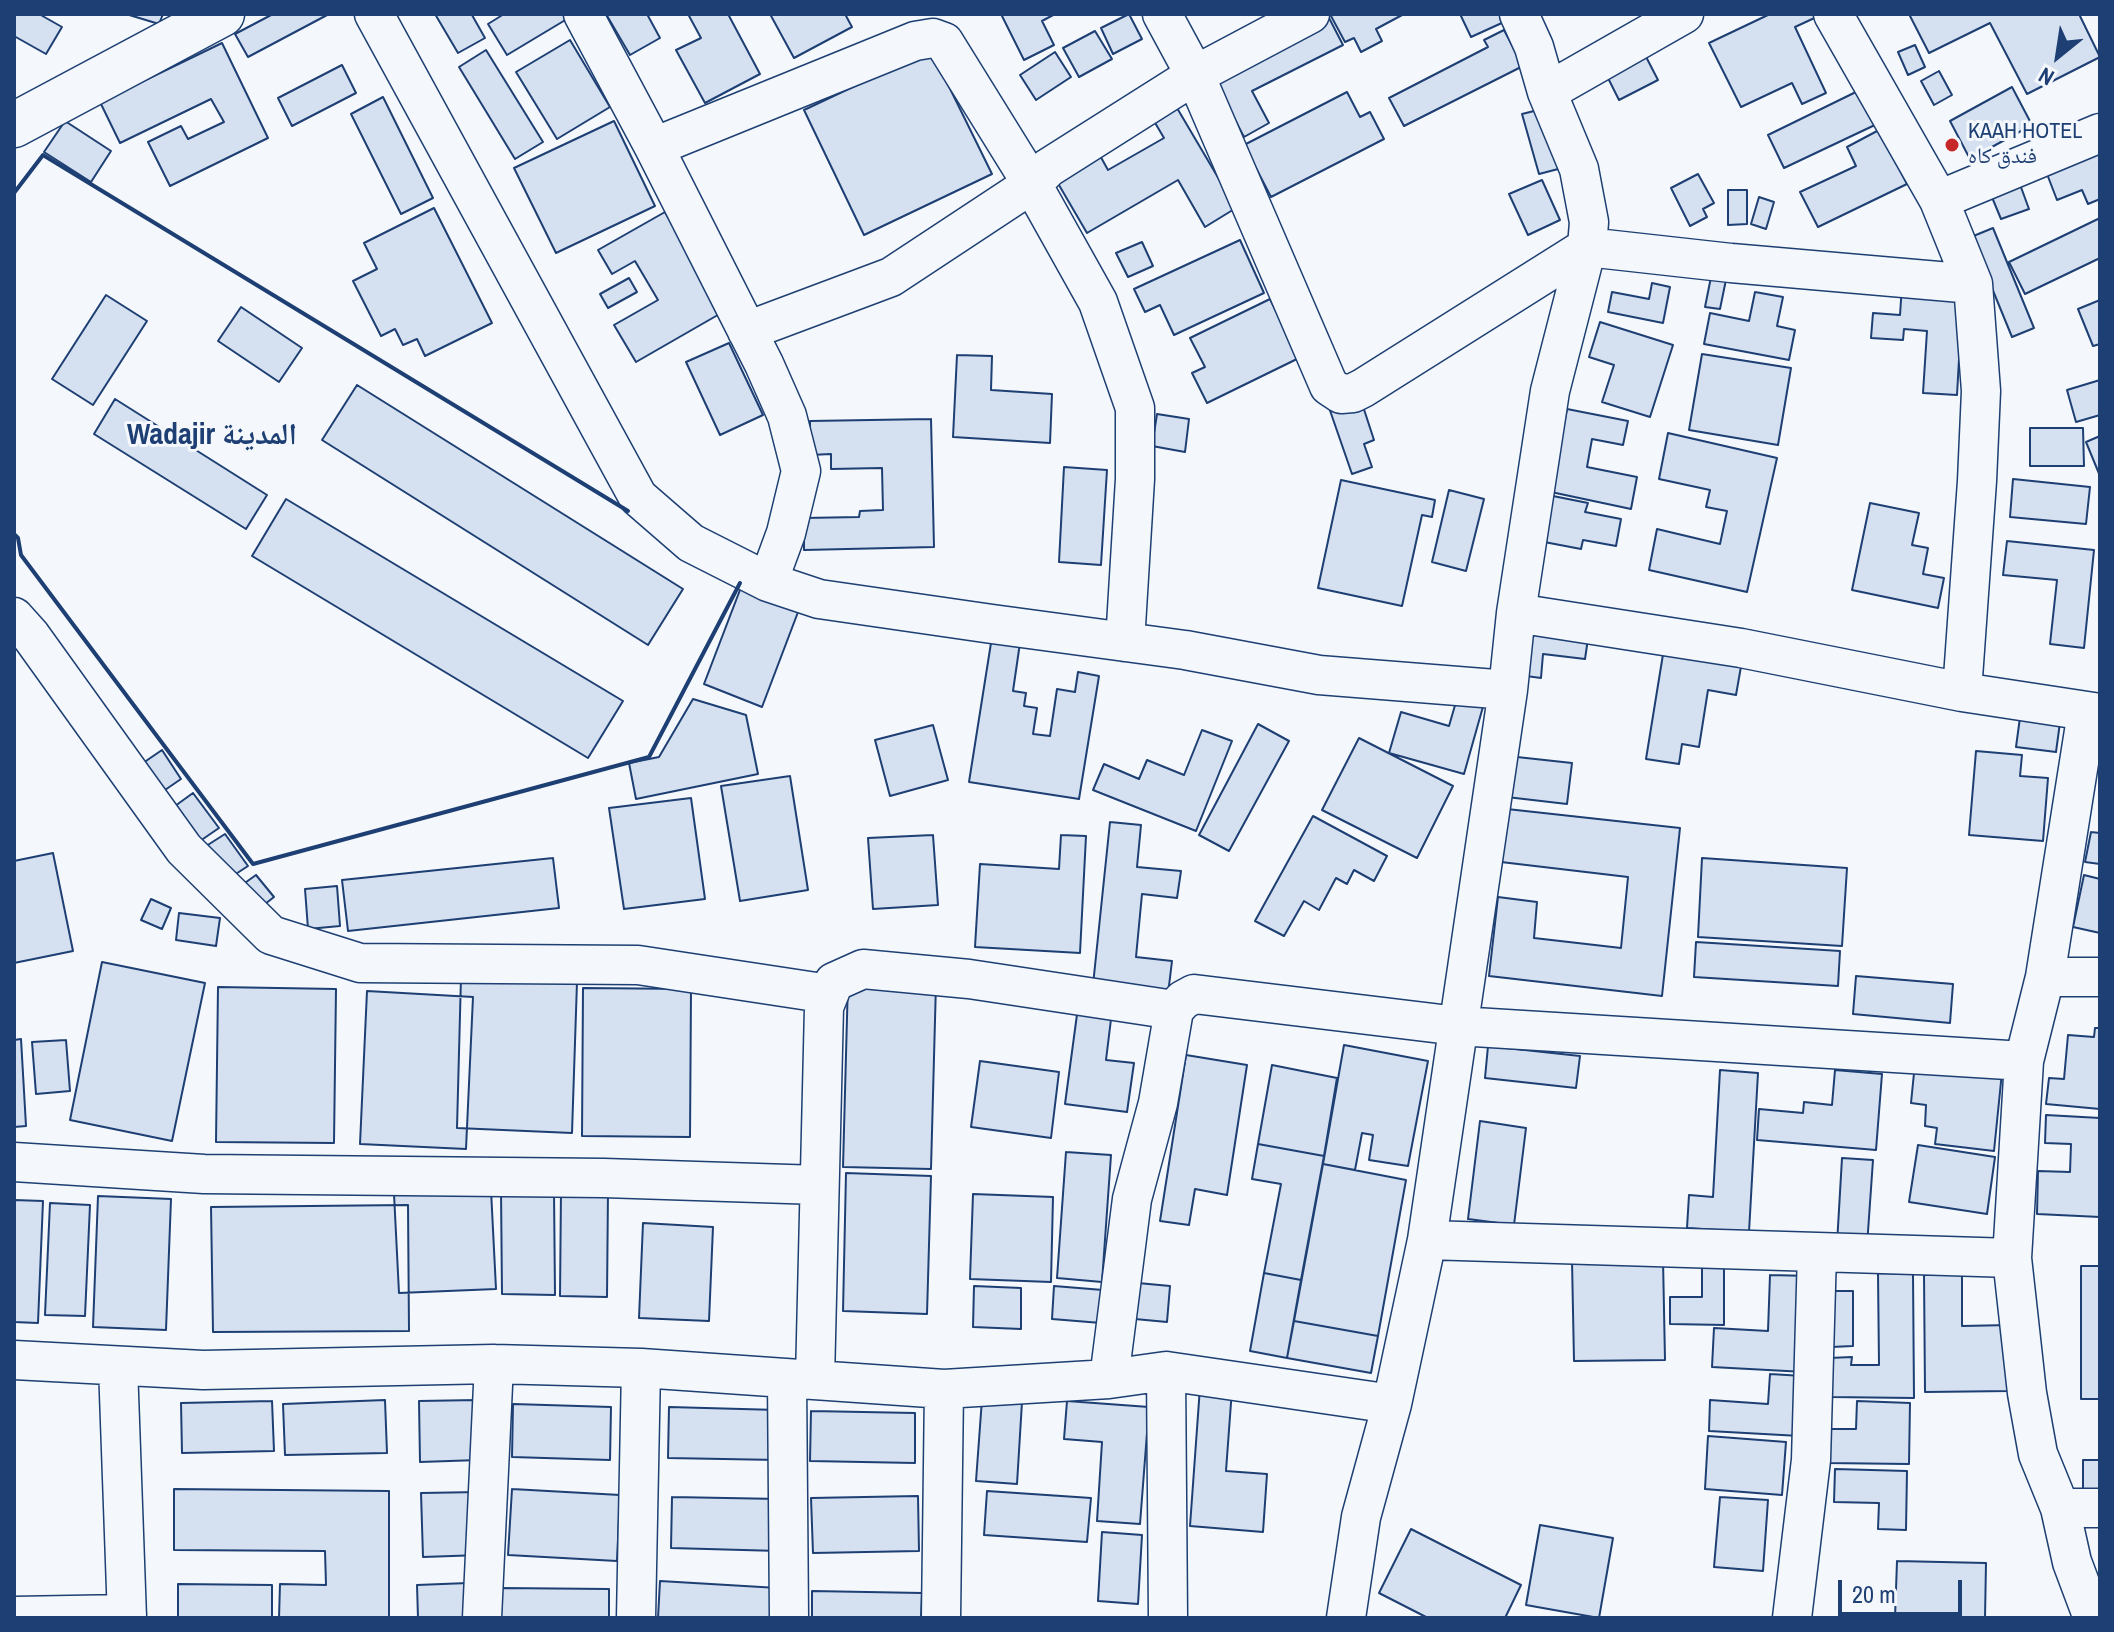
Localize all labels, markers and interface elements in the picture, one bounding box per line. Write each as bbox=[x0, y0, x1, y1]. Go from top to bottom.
north arrow bbox=[2018, 16, 2098, 96]
text: N bbox=[2033, 61, 2059, 93]
place label: KAAH HOTEL فندق كاه bbox=[1968, 119, 2082, 170]
marker: KAAH HOTEL فندق كاه bbox=[1943, 136, 1961, 154]
district label: Wadajir المدينة bbox=[127, 418, 297, 454]
scale bar bbox=[1842, 1564, 1966, 1614]
text: 20 m bbox=[1852, 1578, 1896, 1610]

